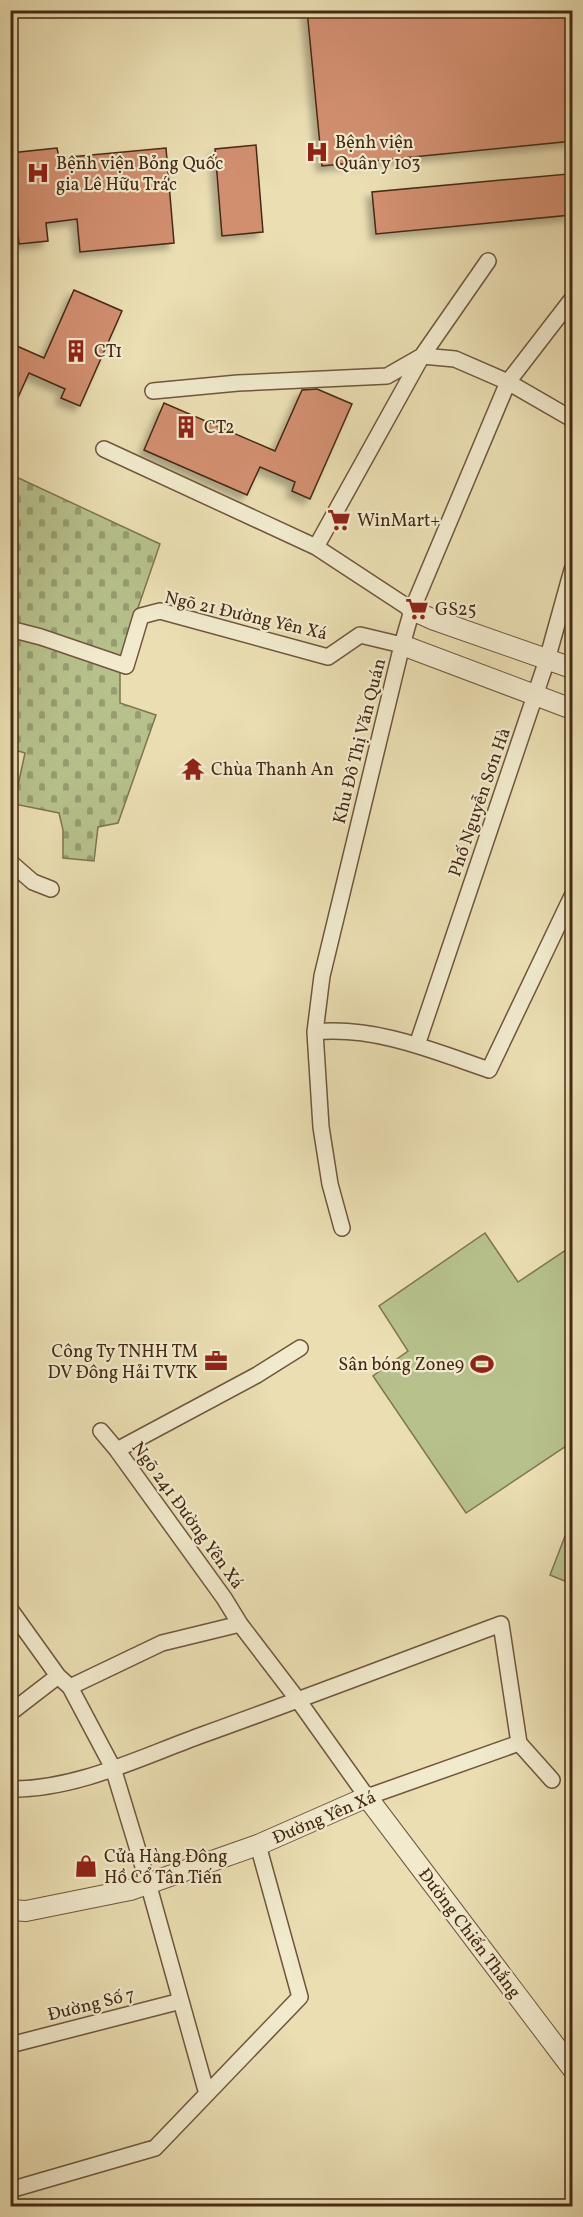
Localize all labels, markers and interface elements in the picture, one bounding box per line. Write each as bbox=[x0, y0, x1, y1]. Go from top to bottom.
place label: Bệnh viện Quân y 103 bbox=[335, 131, 420, 177]
hospital icon: Bệnh viện Quân y 103 bbox=[304, 139, 330, 165]
place label: Bệnh viện Bỏng Quốc gia Lê Hữu Trác bbox=[56, 152, 223, 198]
hospital icon: Bệnh viện Bỏng Quốc gia Lê Hữu Trác bbox=[25, 160, 51, 186]
building icon: CT1 bbox=[63, 338, 89, 364]
place label: CT1 bbox=[94, 340, 122, 365]
building icon: CT2 bbox=[173, 414, 199, 440]
place label: CT2 bbox=[204, 416, 235, 441]
supermarket icon: WinMart+ bbox=[326, 507, 352, 533]
place label: WinMart+ bbox=[357, 509, 440, 534]
street label: Ngõ 21 Đường Yên Xá bbox=[162, 586, 330, 647]
supermarket icon: GS25 bbox=[404, 596, 430, 622]
place label: GS25 bbox=[435, 598, 476, 623]
street label: Khu Đô Thị Văn Quán bbox=[328, 656, 393, 827]
street label: Phố Nguyễn Sơn Hà bbox=[443, 725, 518, 880]
temple icon: Chùa Thanh An bbox=[180, 756, 206, 782]
place label: Chùa Thanh An bbox=[211, 758, 334, 783]
place label: Công Ty TNHH TM DV Đông Hải TVTK bbox=[47, 1340, 198, 1386]
office icon: Công Ty TNHH TM DV Đông Hải TVTK bbox=[203, 1348, 229, 1374]
sports icon: Sân bóng Zone9 bbox=[469, 1351, 495, 1377]
place label: Sân bóng Zone9 bbox=[338, 1353, 464, 1378]
street label: Ngõ 241 Đường Yên Xá bbox=[125, 1437, 249, 1595]
street label: Đường Yên Xá bbox=[269, 1785, 380, 1851]
place label: Cửa Hàng Đông Hồ Cổ Tân Tiến bbox=[104, 1845, 228, 1891]
shop icon: Cửa Hàng Đông Hồ Cổ Tân Tiến bbox=[73, 1853, 99, 1879]
street label: Đường Chiến Thắng bbox=[411, 1864, 526, 2004]
street label: Đường Số 7 bbox=[45, 1983, 138, 2028]

